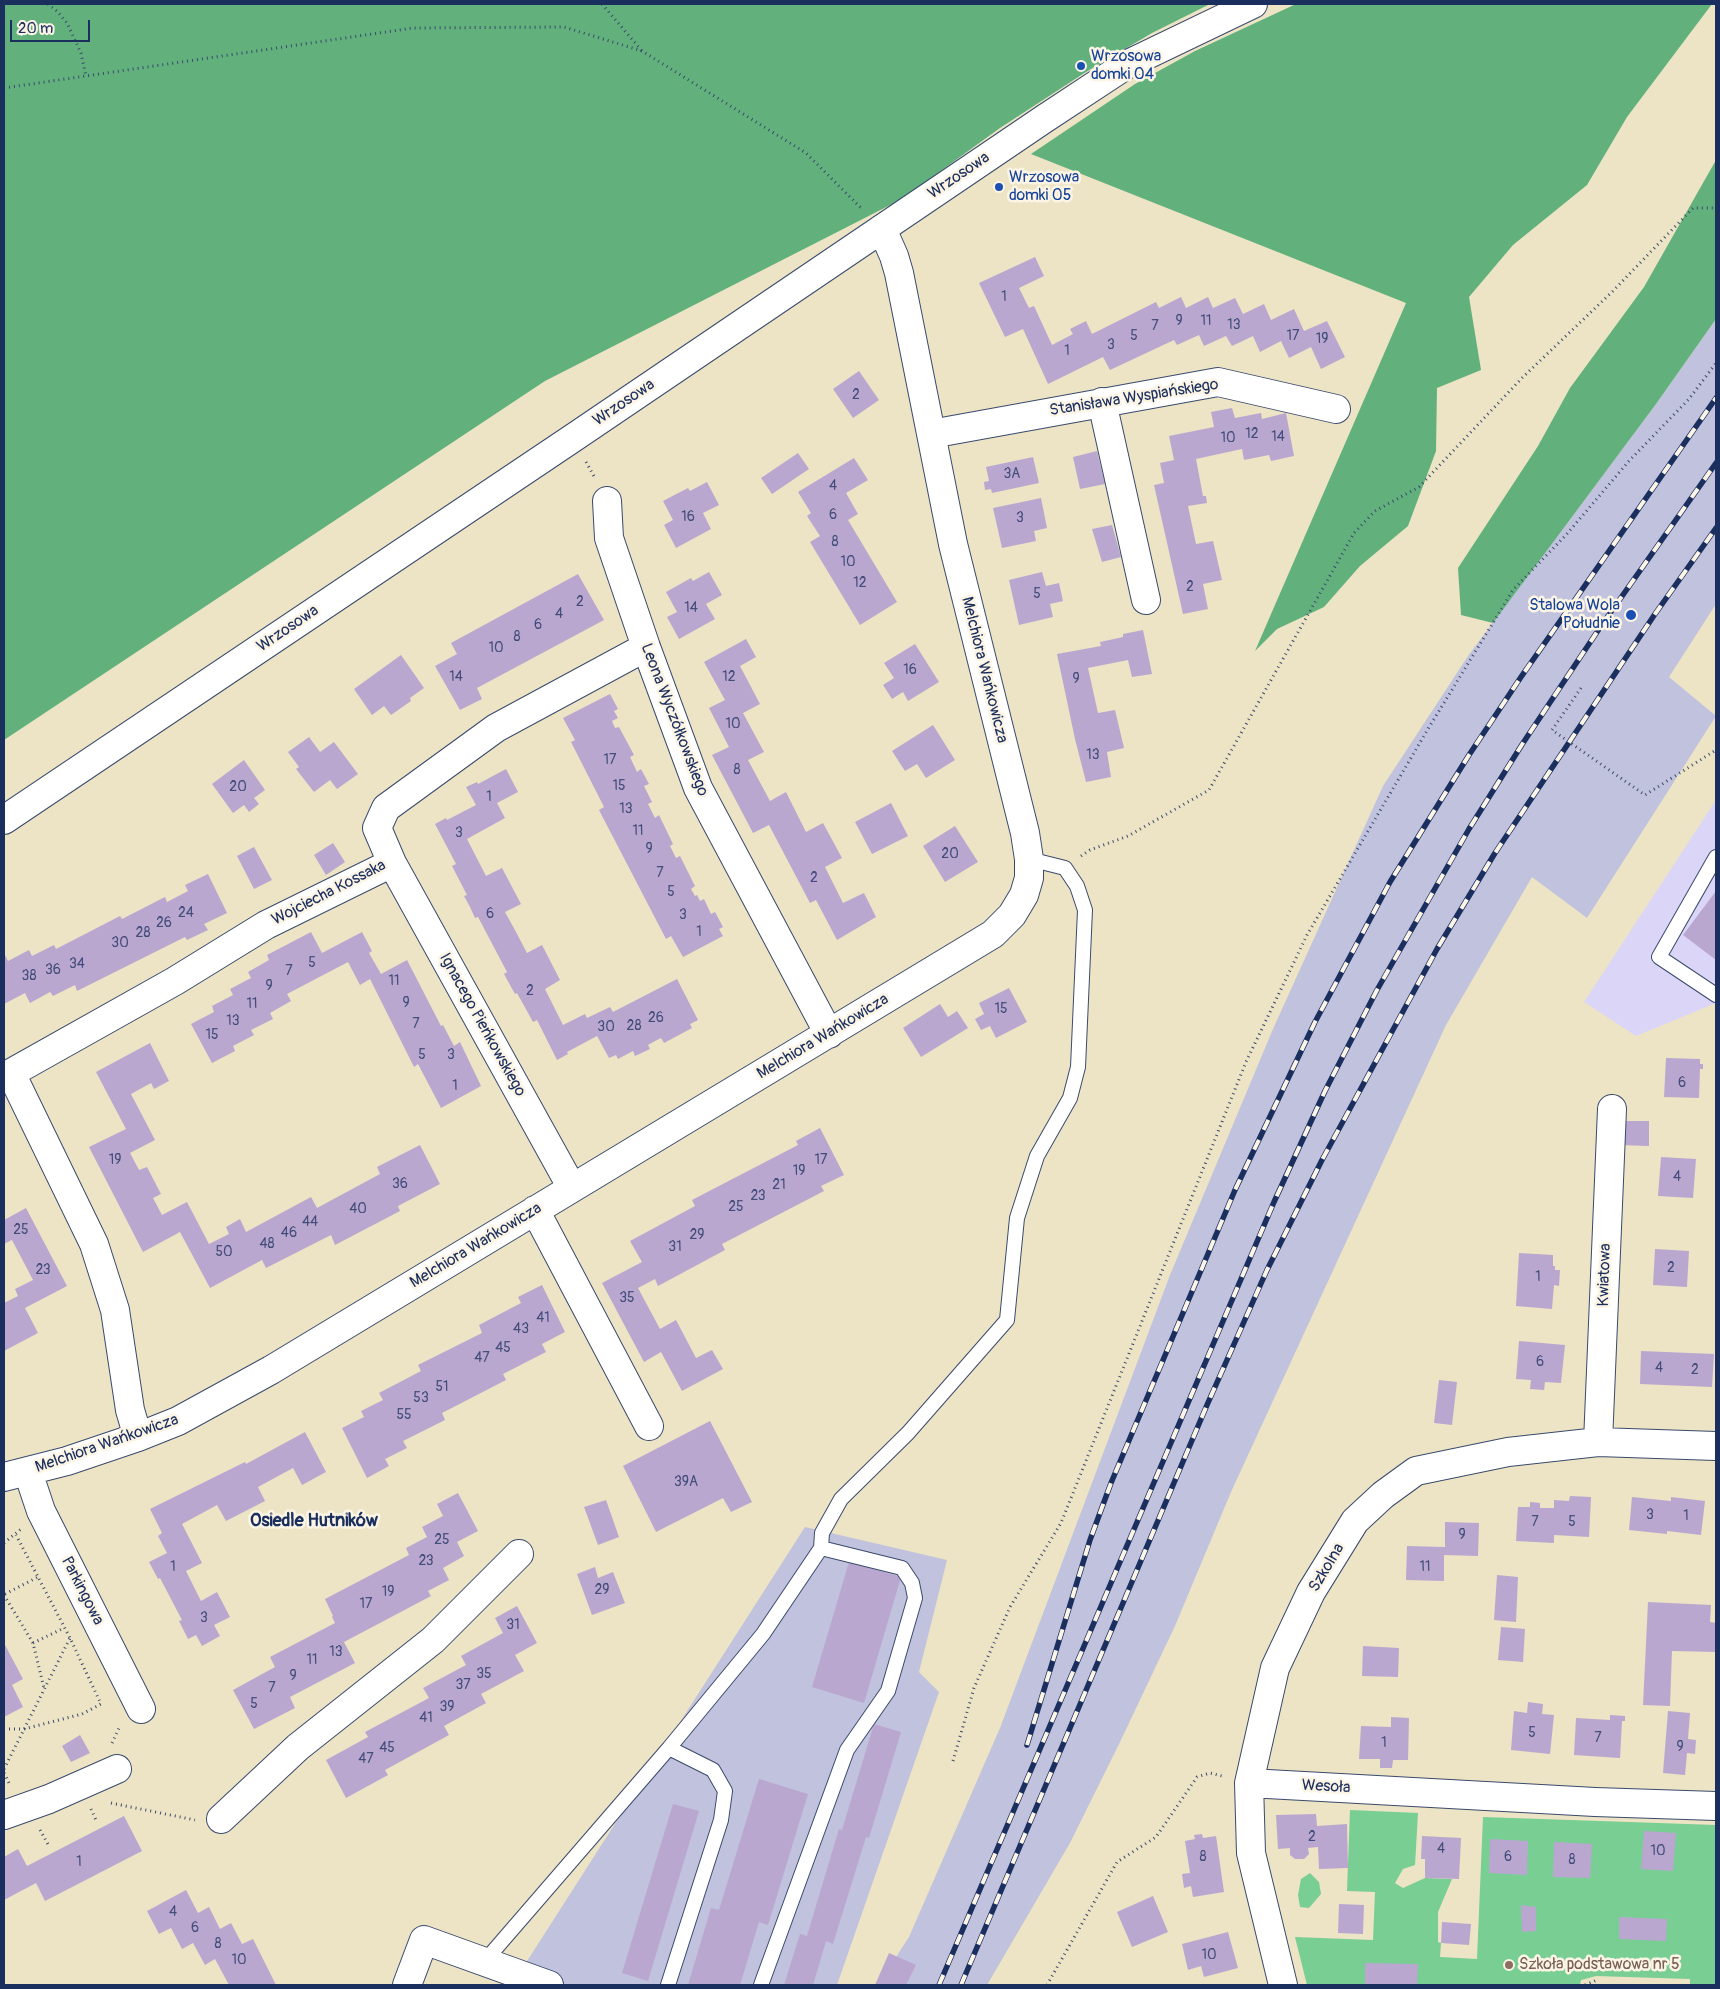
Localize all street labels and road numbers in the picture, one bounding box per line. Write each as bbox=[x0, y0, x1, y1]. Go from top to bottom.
street label: Wrzosowa bbox=[925, 148, 993, 204]
street label: Wrzosowa bbox=[590, 375, 658, 431]
street label: Stanisława Wyspiańskiego bbox=[1048, 375, 1220, 421]
street label: Melchiora Wańkowicza bbox=[957, 595, 1011, 745]
street label: Wrzosowa bbox=[254, 601, 322, 657]
street label: Leona Wyczółkowskiego bbox=[636, 641, 712, 799]
street label: Wojciecha Kossaka bbox=[269, 856, 389, 930]
street label: Ignacego Pieńkowskiego bbox=[435, 950, 529, 1100]
street label: Melchiora Wańkowicza bbox=[754, 990, 892, 1084]
street label: Melchiora Wańkowicza bbox=[407, 1199, 545, 1293]
street label: Kwiatowa bbox=[1594, 1243, 1616, 1307]
street label: Melchiora Wańkowicza bbox=[33, 1410, 181, 1478]
street label: Szkolna bbox=[1305, 1540, 1349, 1596]
street label: Parkingowa bbox=[57, 1553, 107, 1629]
street label: Wesoła bbox=[1301, 1776, 1351, 1798]

